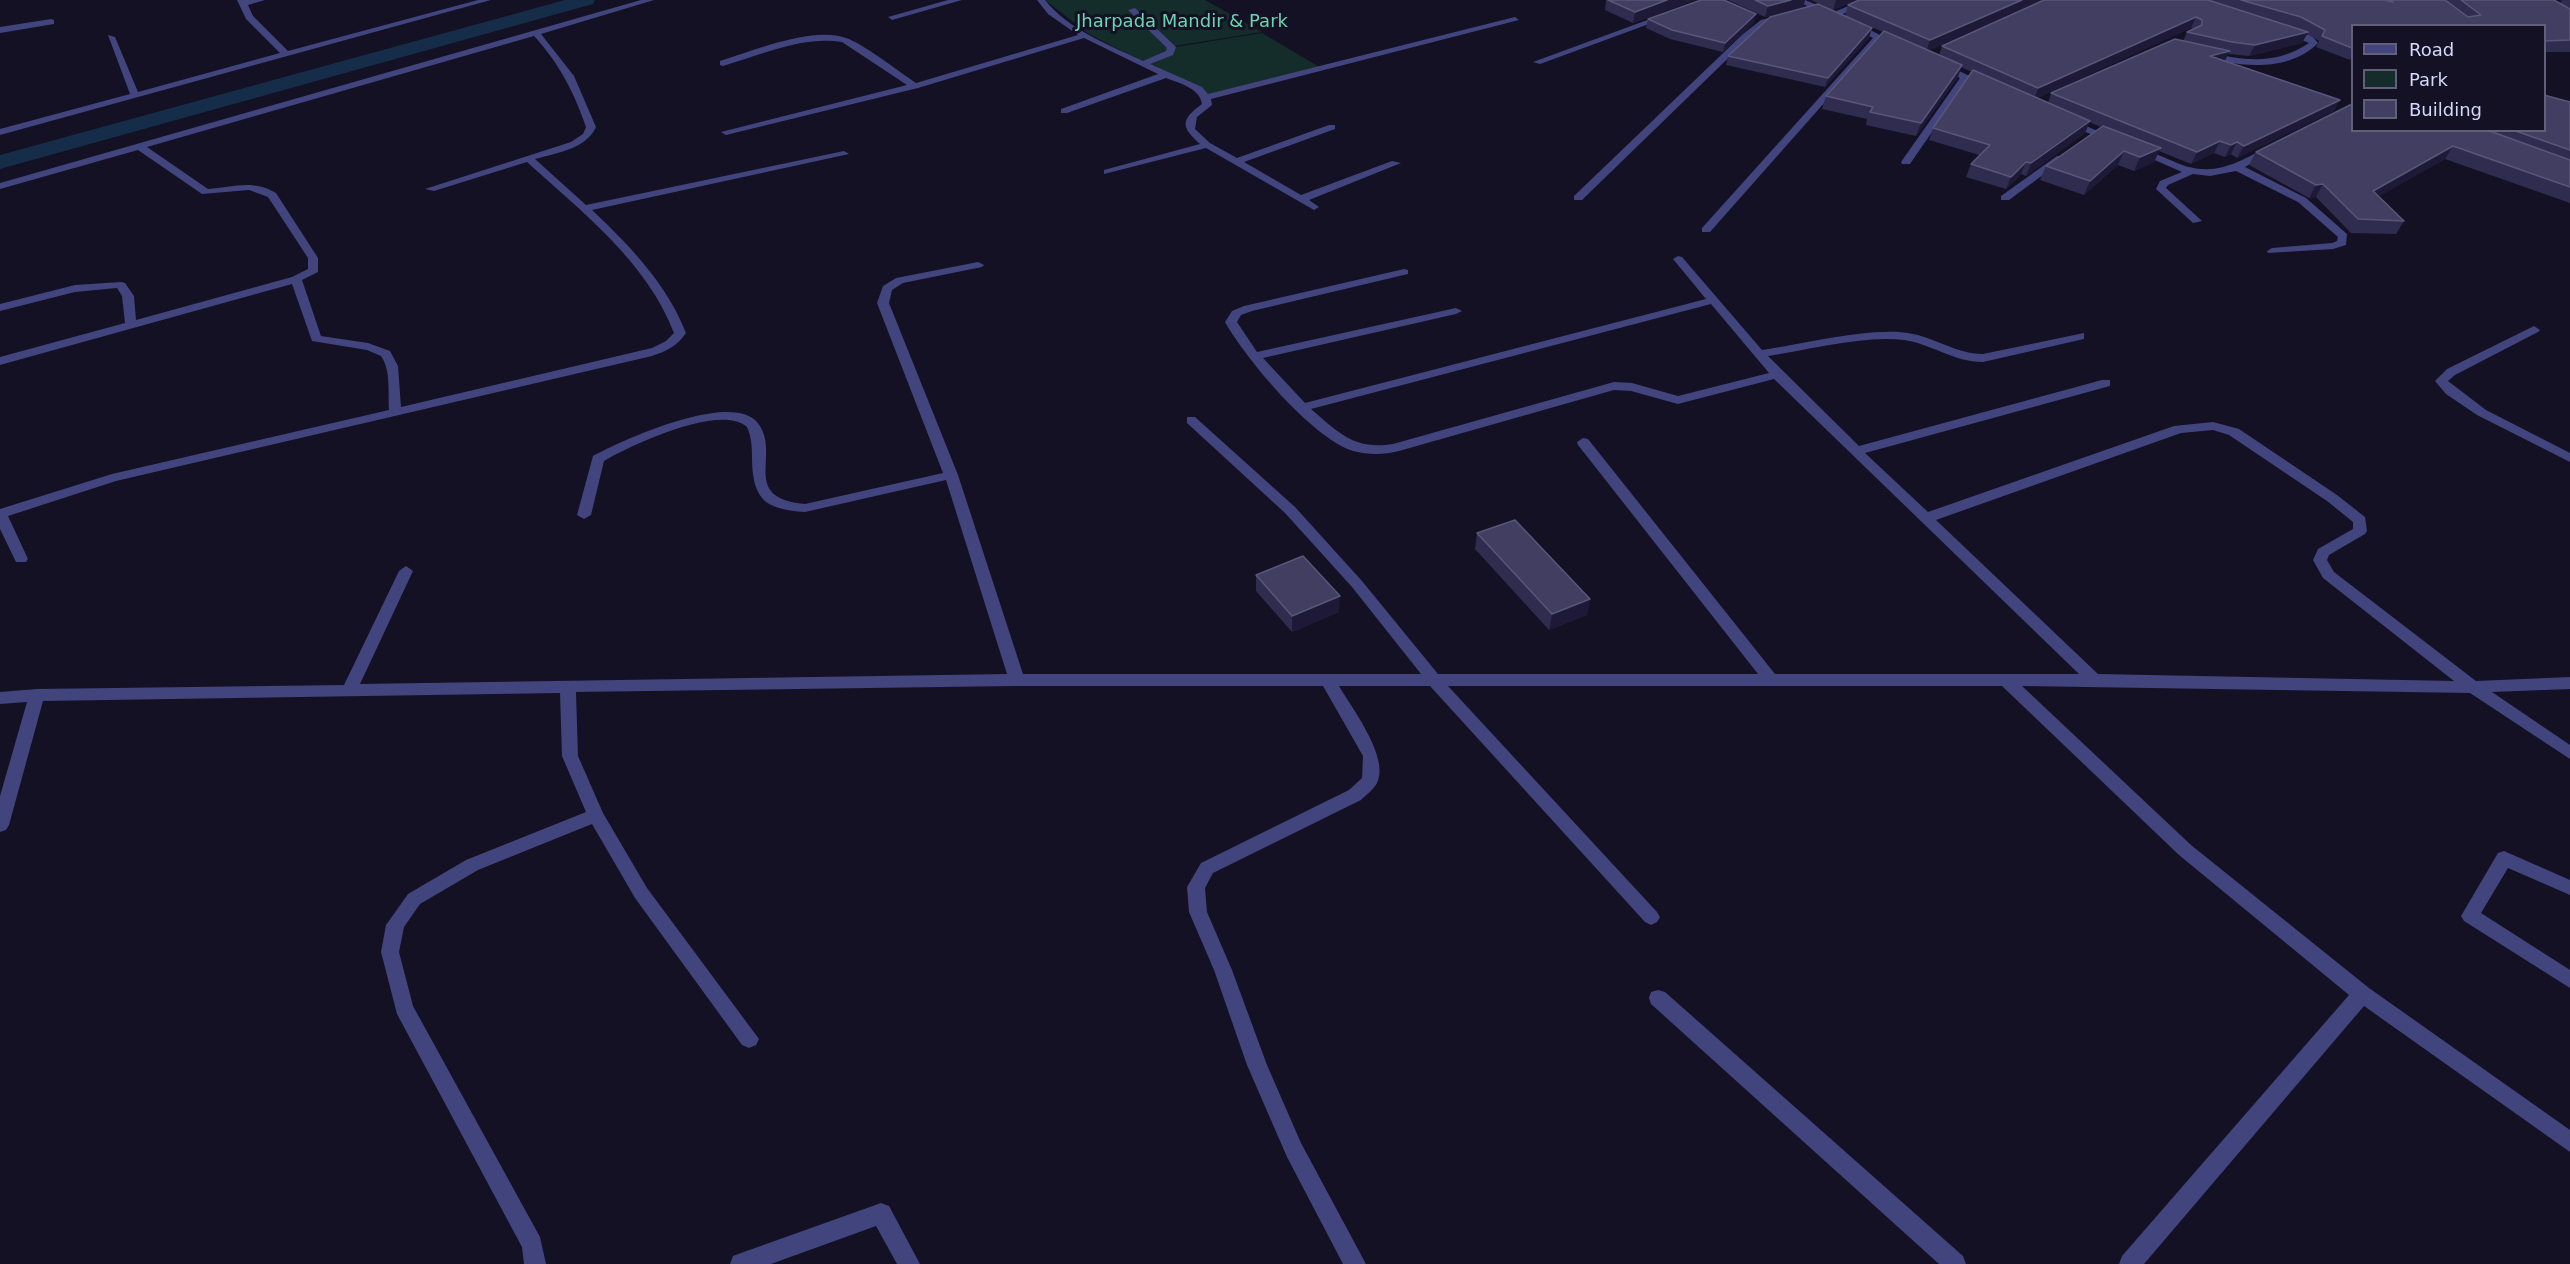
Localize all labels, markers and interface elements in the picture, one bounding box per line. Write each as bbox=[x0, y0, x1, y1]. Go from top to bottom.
park label: Jharpada Mandir & Park bbox=[1076, 11, 1288, 33]
legend bbox=[2351, 24, 2546, 132]
text: Road bbox=[2409, 39, 2454, 60]
text: Park bbox=[2409, 69, 2448, 90]
text: Building bbox=[2409, 99, 2482, 120]

